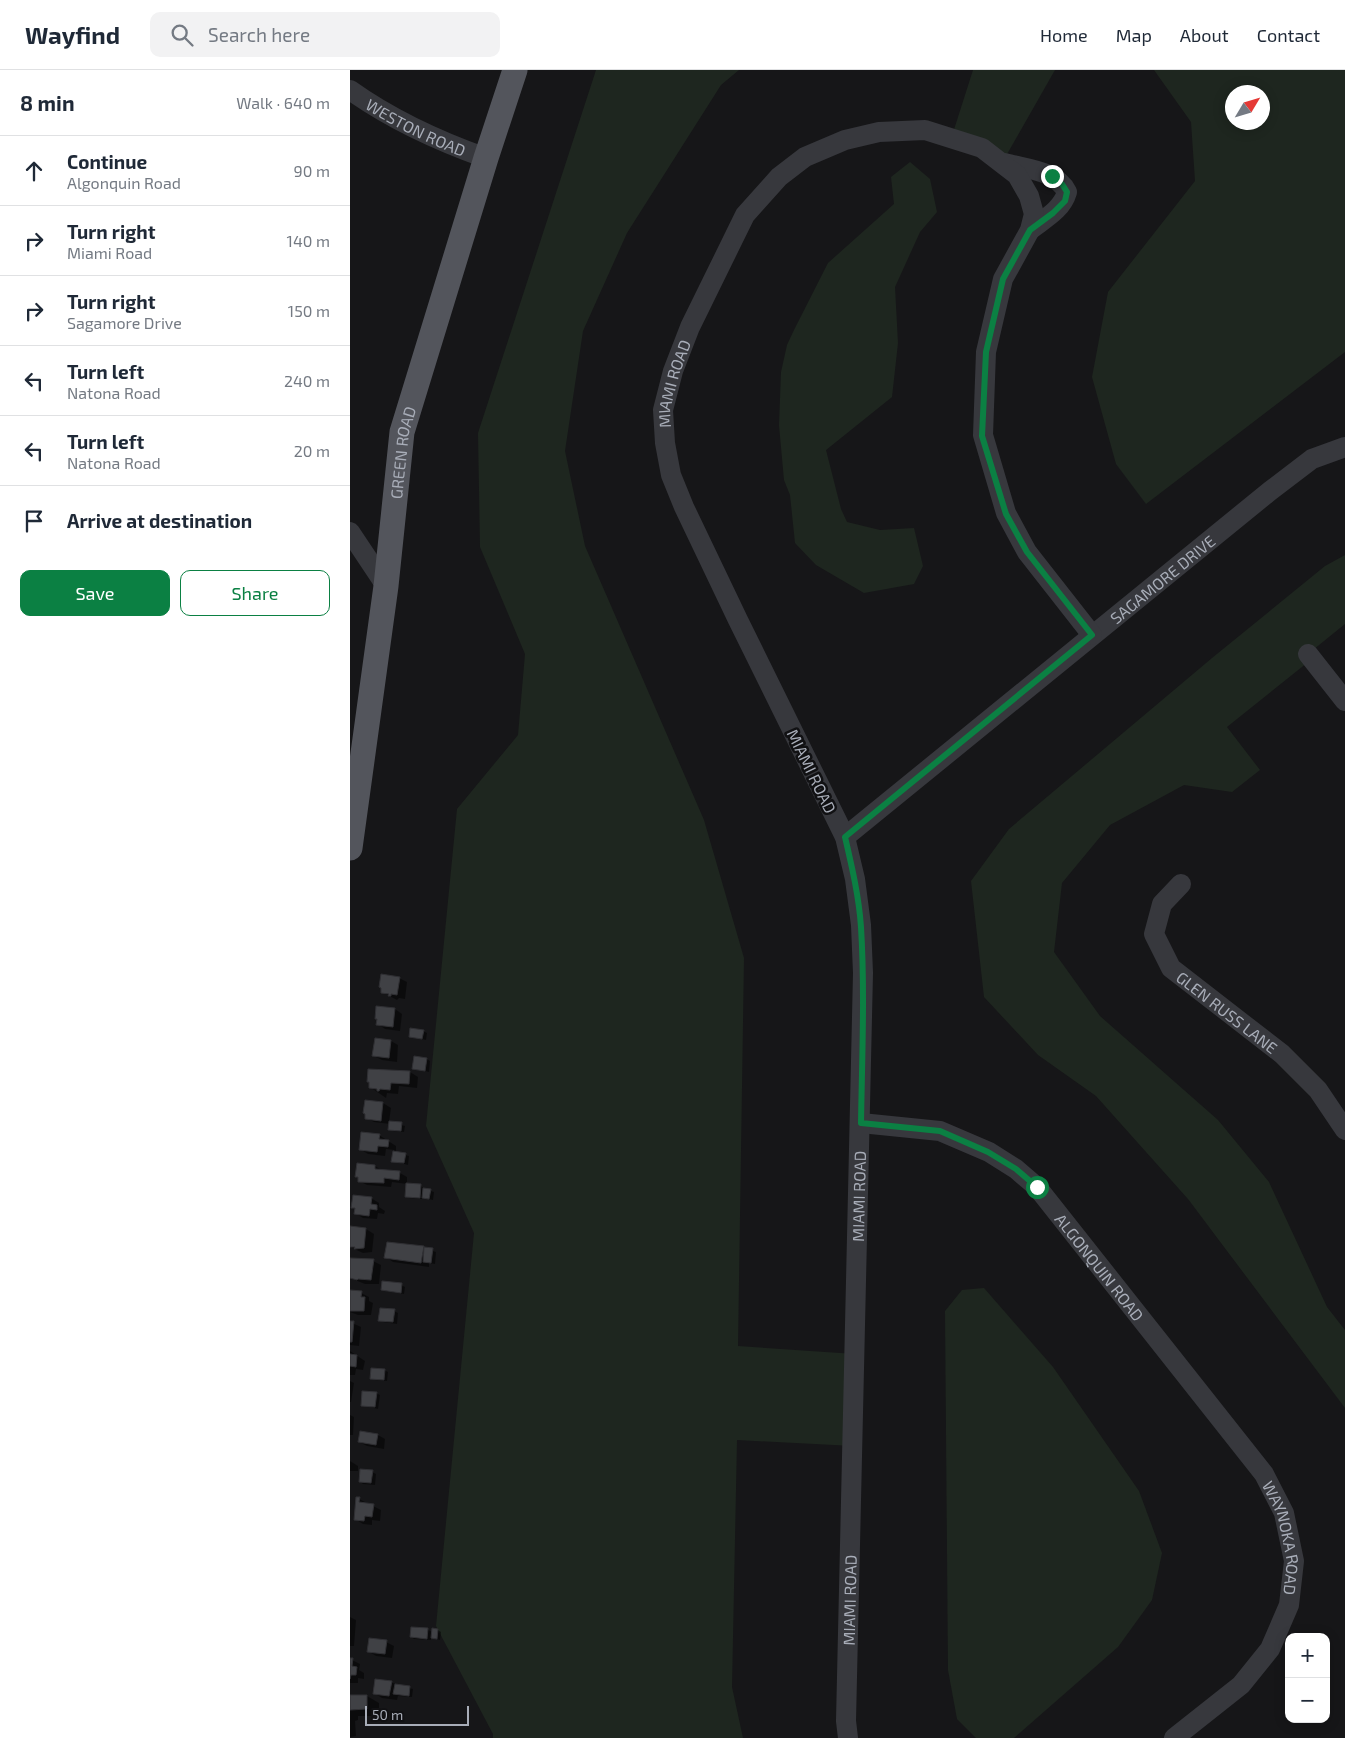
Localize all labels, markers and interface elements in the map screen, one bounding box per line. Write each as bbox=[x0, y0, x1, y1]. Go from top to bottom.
search box bbox=[150, 12, 500, 57]
text: Wayfind bbox=[25, 20, 120, 49]
icon: search bbox=[168, 21, 196, 49]
text: Search here bbox=[208, 23, 310, 46]
text: Home bbox=[1040, 24, 1088, 46]
text: Map bbox=[1116, 24, 1152, 46]
text: About bbox=[1180, 24, 1229, 46]
text: Contact bbox=[1257, 24, 1320, 46]
north arrow bbox=[1225, 85, 1270, 130]
text: 8 min bbox=[20, 90, 75, 115]
text: Walk · 640 m bbox=[236, 93, 330, 112]
street label: WESTON ROAD bbox=[363, 94, 469, 159]
text: Continue bbox=[67, 150, 147, 173]
icon: ahead bbox=[20, 157, 48, 185]
text: 90 m bbox=[294, 161, 330, 180]
route end bbox=[1041, 165, 1064, 188]
text: Algonquin Road bbox=[67, 173, 181, 192]
text: Turn right bbox=[67, 220, 155, 243]
icon: right bbox=[20, 227, 48, 255]
text: 140 m bbox=[287, 231, 330, 250]
text: Miami Road bbox=[67, 243, 152, 262]
text: Turn right bbox=[67, 290, 155, 313]
icon: right bbox=[20, 297, 48, 325]
text: 150 m bbox=[288, 301, 330, 320]
text: Sagamore Drive bbox=[67, 313, 182, 332]
street label: MIAMI ROAD bbox=[653, 337, 694, 428]
text: Turn left bbox=[67, 360, 144, 383]
icon: left bbox=[20, 367, 48, 395]
text: 240 m bbox=[284, 371, 330, 390]
text: Natona Road bbox=[67, 383, 161, 402]
street label: GREEN ROAD bbox=[386, 404, 419, 500]
text: Turn left bbox=[67, 430, 144, 453]
icon: left bbox=[20, 437, 48, 465]
text: 20 m bbox=[294, 441, 330, 460]
text: Natona Road bbox=[67, 453, 161, 472]
icon: arrive bbox=[20, 507, 48, 535]
text: Arrive at destination bbox=[67, 509, 252, 532]
street label: SAGAMORE DRIVE bbox=[1106, 531, 1218, 627]
button: Save bbox=[20, 570, 170, 616]
button: Share bbox=[180, 570, 330, 616]
street label: MIAMI ROAD bbox=[784, 726, 840, 816]
street label: GLEN RUSS LANE bbox=[1173, 967, 1282, 1057]
street label: MIAMI ROAD bbox=[847, 1150, 868, 1242]
route start bbox=[1026, 1176, 1049, 1199]
street label: ALGONQUIN ROAD bbox=[1052, 1209, 1148, 1324]
street label: WAYNOKA ROAD bbox=[1259, 1477, 1304, 1596]
street label: MIAMI ROAD bbox=[838, 1554, 859, 1646]
map controls bbox=[1285, 1633, 1330, 1723]
button: + bbox=[1285, 1633, 1330, 1678]
button: − bbox=[1285, 1678, 1330, 1723]
scale bar bbox=[365, 1703, 469, 1726]
text: 50 m bbox=[372, 1706, 403, 1723]

